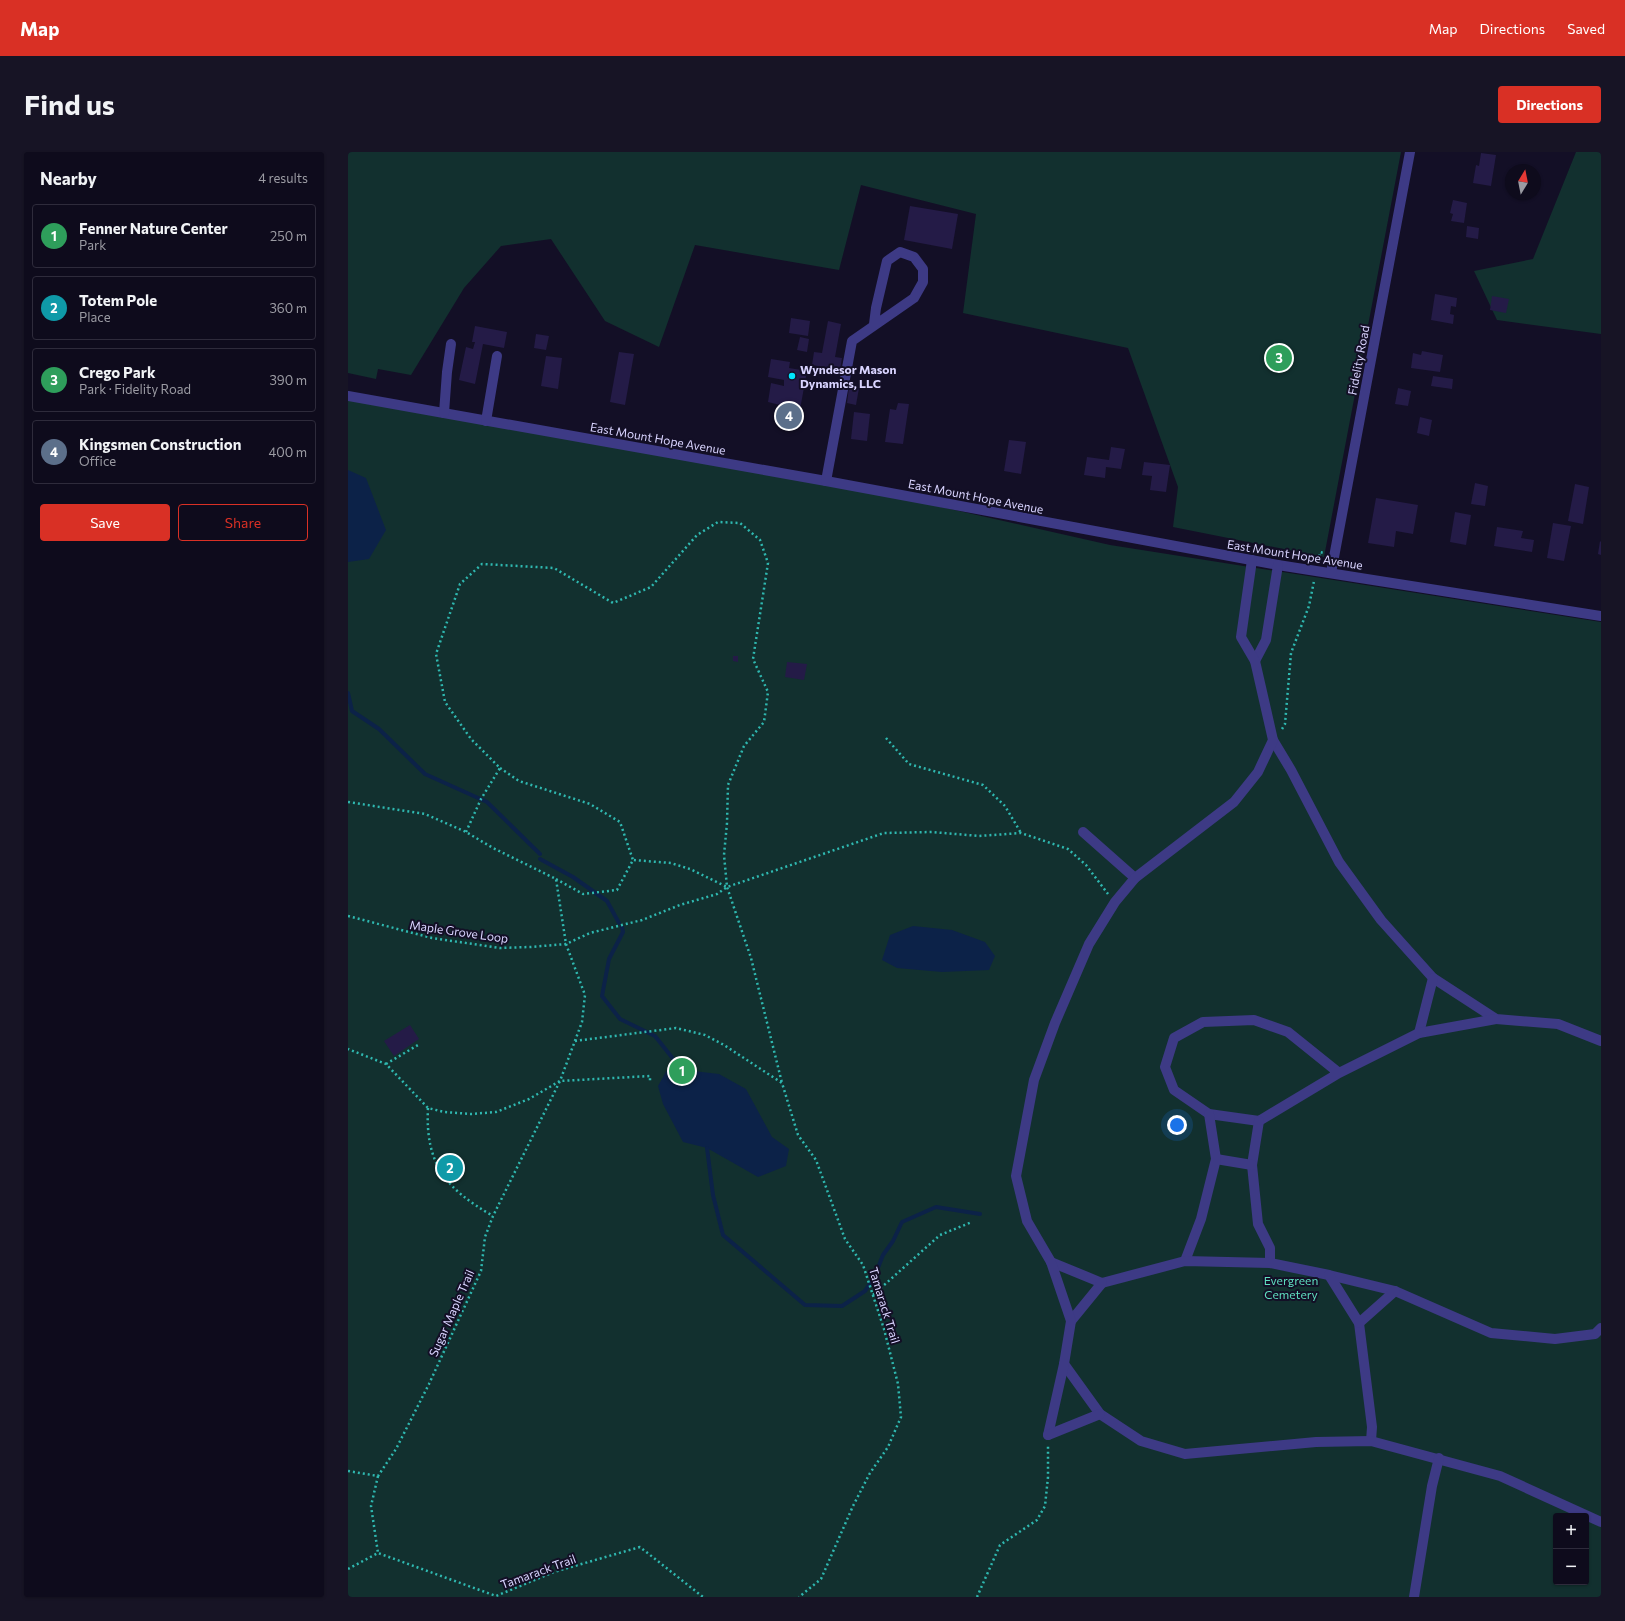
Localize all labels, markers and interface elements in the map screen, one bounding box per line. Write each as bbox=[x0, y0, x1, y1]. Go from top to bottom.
text: Map bbox=[20, 17, 59, 40]
text: Map bbox=[1429, 20, 1458, 37]
text: Directions bbox=[1480, 20, 1545, 37]
text: Saved bbox=[1567, 20, 1605, 37]
button: Directions bbox=[1498, 86, 1601, 123]
text: Find us bbox=[24, 87, 115, 121]
north arrow bbox=[1505, 164, 1541, 200]
text: Nearby bbox=[40, 168, 97, 189]
text: 4 results bbox=[258, 170, 308, 186]
text: Fenner Nature Center bbox=[79, 219, 228, 237]
text: 1 bbox=[51, 228, 57, 244]
text: 250 m bbox=[270, 228, 307, 244]
text: Park bbox=[79, 237, 106, 253]
text: Totem Pole bbox=[79, 291, 157, 309]
text: 2 bbox=[50, 300, 58, 316]
text: 360 m bbox=[269, 300, 307, 316]
text: Place bbox=[79, 309, 111, 325]
street label: Fidelity Road bbox=[1344, 324, 1372, 396]
pin: 3 bbox=[1266, 343, 1292, 373]
place label: Wyndesor Mason Dynamics, LLC bbox=[800, 362, 897, 390]
text: Crego Park bbox=[79, 363, 156, 381]
marker: Wyndesor Mason Dynamics, LLC bbox=[787, 371, 797, 381]
text: 3 bbox=[50, 372, 58, 388]
text: 390 m bbox=[269, 372, 307, 388]
text: Park · Fidelity Road bbox=[79, 381, 191, 397]
pin: 4 bbox=[776, 401, 802, 431]
street label: East Mount Hope Avenue bbox=[589, 419, 727, 457]
text: Kingsmen Construction bbox=[79, 435, 241, 453]
text: 4 bbox=[50, 444, 58, 460]
text: 400 m bbox=[268, 444, 307, 460]
text: Office bbox=[79, 453, 116, 469]
street label: East Mount Hope Avenue bbox=[907, 476, 1045, 516]
button: Save bbox=[40, 504, 170, 541]
button: Share bbox=[178, 504, 308, 541]
street label: East Mount Hope Avenue bbox=[1226, 536, 1364, 572]
street label: Maple Grove Loop bbox=[409, 917, 509, 945]
pin: 1 bbox=[669, 1056, 695, 1086]
your location bbox=[1167, 1115, 1187, 1135]
pin: 2 bbox=[437, 1153, 463, 1183]
street label: Tamarack Trail bbox=[867, 1265, 903, 1345]
street label: Sugar Maple Trail bbox=[426, 1267, 476, 1359]
park label: Evergreen Cemetery bbox=[1264, 1273, 1318, 1301]
map controls bbox=[1553, 1513, 1589, 1585]
button: + bbox=[1553, 1513, 1589, 1549]
button: − bbox=[1553, 1549, 1589, 1585]
street label: Tamarack Trail bbox=[498, 1551, 578, 1591]

